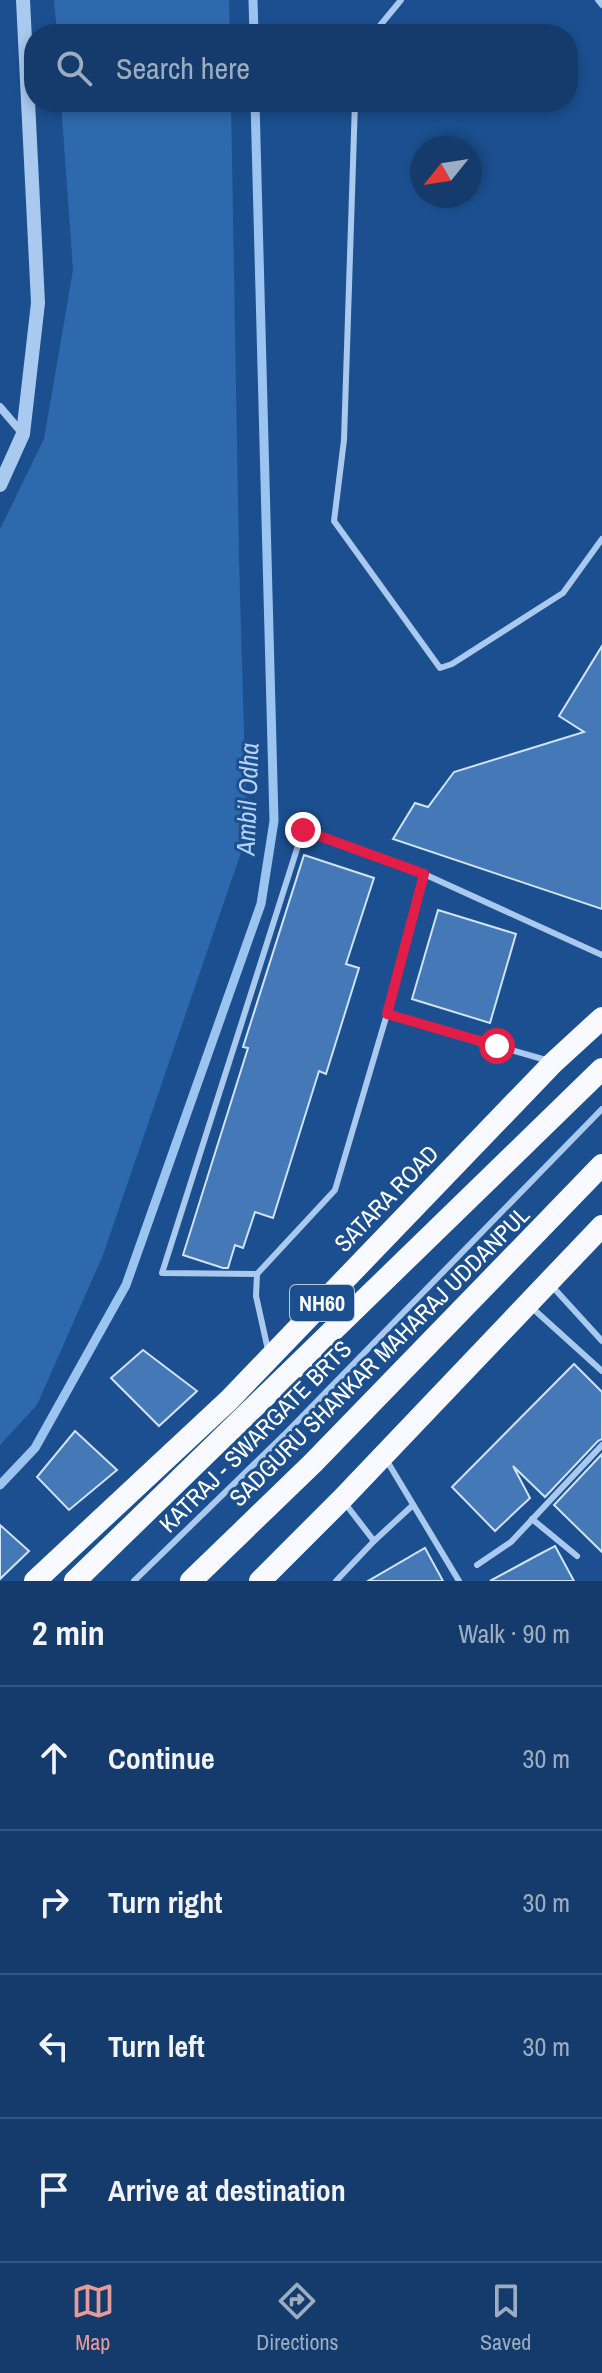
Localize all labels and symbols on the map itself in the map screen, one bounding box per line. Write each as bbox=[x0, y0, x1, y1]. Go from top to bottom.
north arrow bbox=[410, 136, 482, 208]
water label: Ambil Odha bbox=[228, 742, 266, 857]
route end bbox=[285, 812, 321, 848]
route start bbox=[479, 1028, 515, 1064]
street label: SATARA ROAD bbox=[327, 1138, 445, 1258]
street label: SADGURU SHANKAR MAHARAJ UDDANPUL bbox=[222, 1199, 536, 1513]
road number: NH60 bbox=[290, 1285, 354, 1321]
street label: KATRAJ - SWARGATE BRTS bbox=[152, 1333, 358, 1539]

